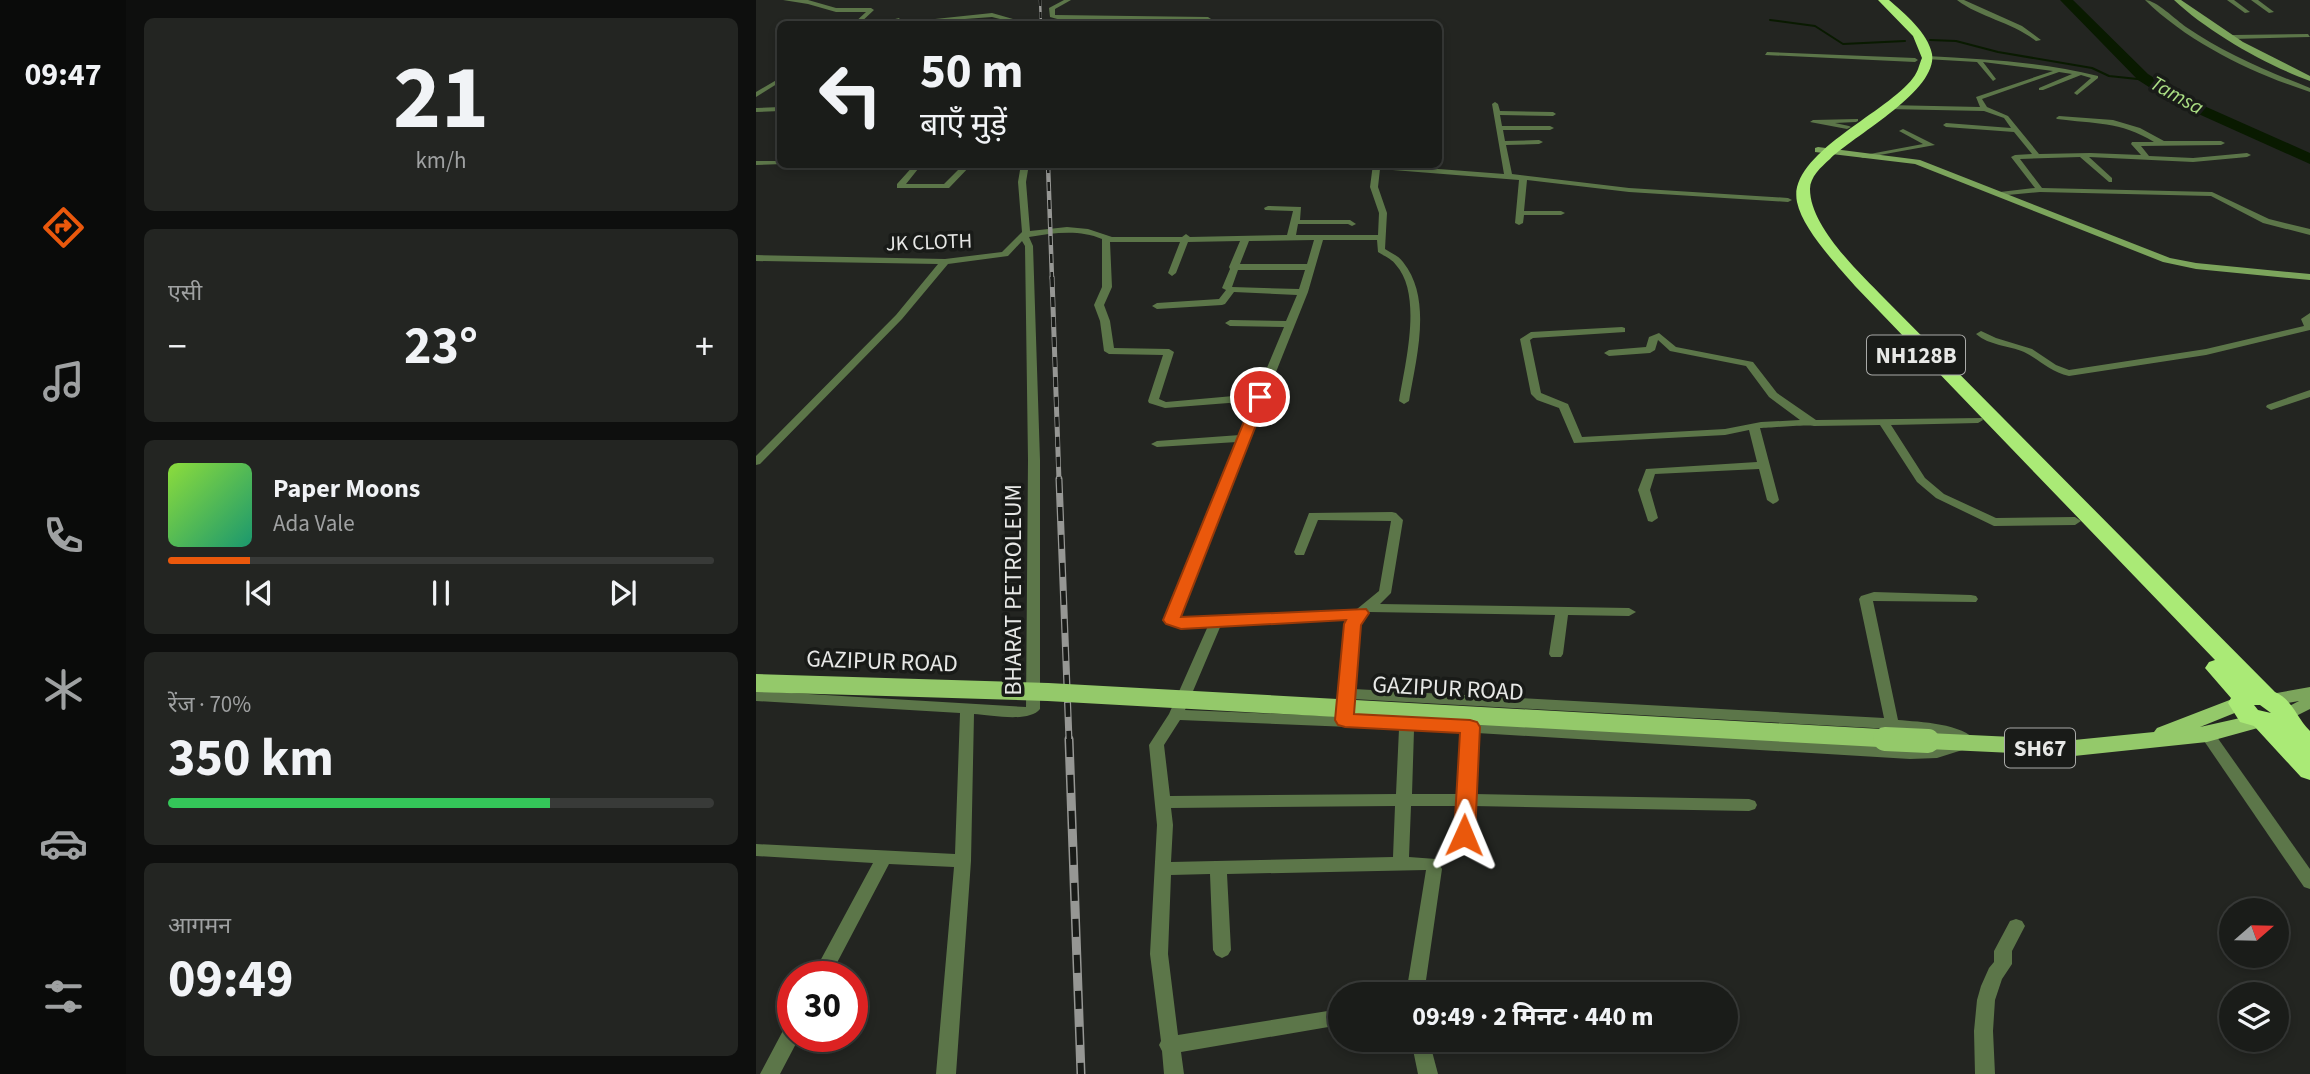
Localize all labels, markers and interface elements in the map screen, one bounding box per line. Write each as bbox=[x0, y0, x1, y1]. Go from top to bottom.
text: 21 bbox=[393, 34, 489, 163]
text: 50 m bbox=[920, 37, 1024, 107]
icon: left bbox=[805, 49, 896, 140]
text: 09:47 bbox=[24, 52, 102, 98]
water label: Tamsa bbox=[2145, 68, 2209, 122]
text: बाएँ मुड़ें bbox=[920, 102, 1007, 148]
text: km/h bbox=[415, 144, 467, 177]
icon: directions bbox=[39, 203, 88, 252]
street label: JK CLOTH bbox=[885, 226, 973, 258]
text: एसी bbox=[168, 276, 202, 309]
text: 23° bbox=[404, 310, 478, 384]
text: − bbox=[168, 320, 187, 374]
text: + bbox=[695, 320, 714, 374]
road number: NH128B bbox=[1867, 336, 1965, 374]
icon: music bbox=[39, 357, 88, 406]
pin bbox=[1230, 367, 1290, 427]
icon: arrive bbox=[1241, 378, 1279, 416]
text: Paper Moons bbox=[273, 470, 420, 507]
street label: BHARAT PETROLEUM bbox=[996, 484, 1031, 696]
text: Ada Vale bbox=[273, 507, 355, 540]
icon: phone bbox=[39, 511, 88, 560]
icon: previous bbox=[240, 574, 278, 612]
icon: pause bbox=[422, 574, 460, 612]
icon: next bbox=[604, 574, 642, 612]
street label: GAZIPUR ROAD bbox=[806, 641, 958, 682]
icon: climate bbox=[39, 665, 88, 714]
street label: GAZIPUR ROAD bbox=[1371, 667, 1525, 710]
text: रेंज · 70% bbox=[168, 688, 251, 721]
text: 350 km bbox=[168, 722, 334, 796]
road number: SH67 bbox=[2005, 728, 2075, 768]
position arrow bbox=[1427, 798, 1501, 872]
icon: car bbox=[39, 819, 88, 868]
north arrow bbox=[2219, 898, 2289, 968]
map controls bbox=[2219, 898, 2289, 1052]
text: आगमन bbox=[168, 909, 231, 942]
text: 09:49 bbox=[168, 943, 293, 1017]
speed limit sign: 30 bbox=[777, 961, 868, 1052]
icon: filters bbox=[39, 972, 88, 1021]
button: layers bbox=[2219, 982, 2289, 1052]
text: 09:49 · 2 मिनट · 440 m bbox=[1412, 998, 1654, 1035]

